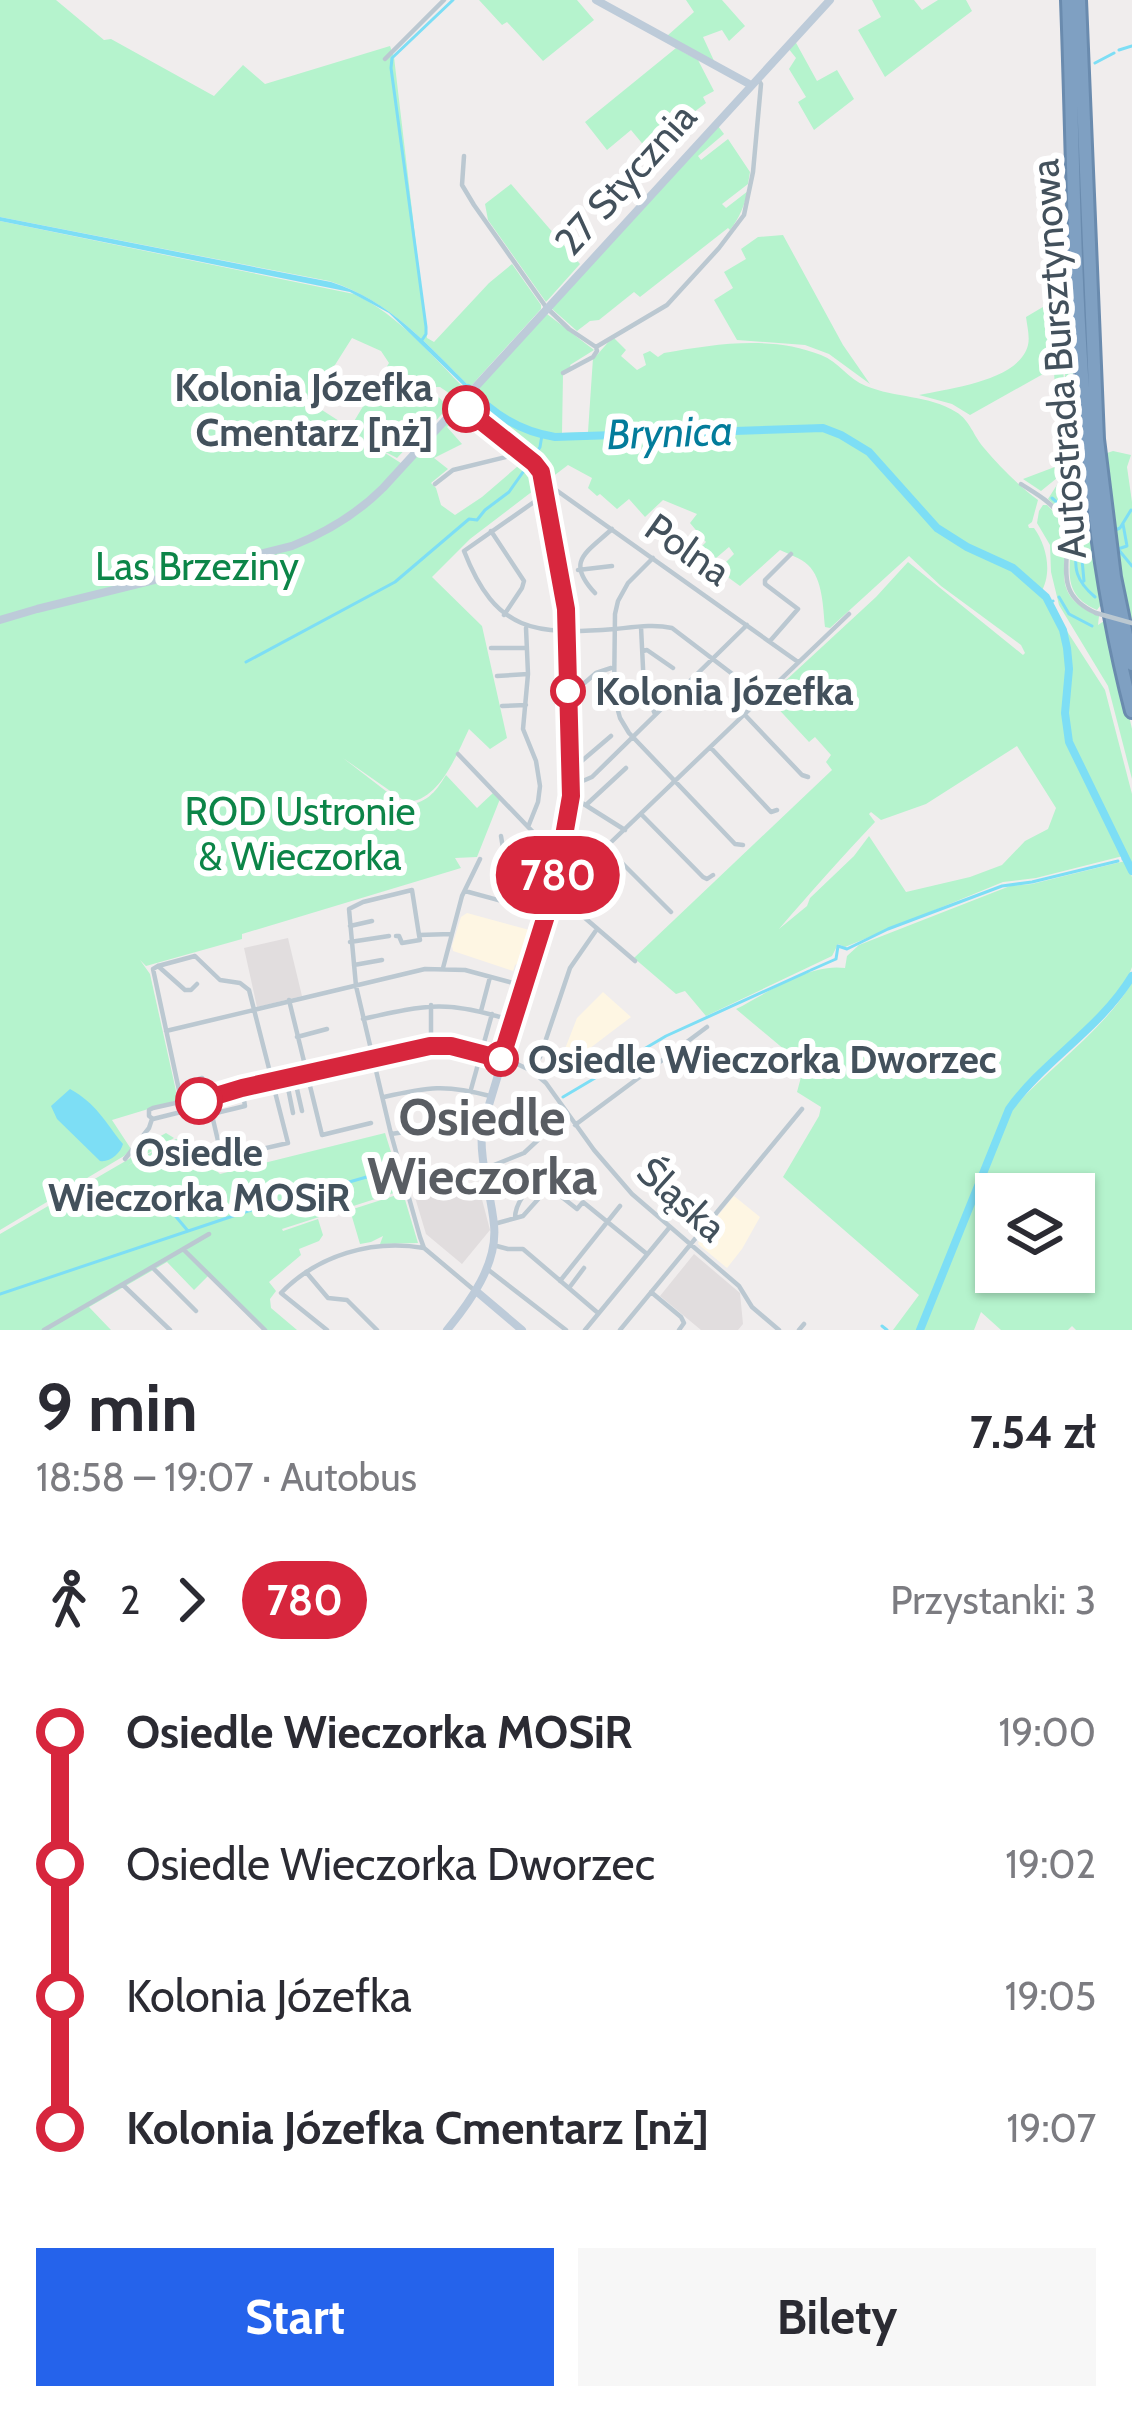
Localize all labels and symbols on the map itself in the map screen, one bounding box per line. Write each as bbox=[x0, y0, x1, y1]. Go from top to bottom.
street label: 27 Stycznia bbox=[544, 93, 706, 265]
street label: Autostrada Bursztynowa bbox=[1020, 157, 1096, 561]
place label: Kolonia Józefka Cmentarz [nż] bbox=[174, 363, 433, 456]
marker: Kolonia Józefka Cmentarz [nż] bbox=[444, 387, 488, 431]
water label: Brynica bbox=[606, 404, 734, 460]
street label: Polna bbox=[636, 503, 740, 595]
park label: Las Brzeziny bbox=[95, 542, 299, 590]
place label: Kolonia Józefka bbox=[595, 667, 854, 715]
marker: Kolonia Józefka bbox=[552, 675, 584, 707]
park label: ROD Ustronie & Wieczorka bbox=[185, 787, 416, 880]
line badge: 780 bbox=[489, 836, 627, 914]
place label: Osiedle Wieczorka Dworzec bbox=[528, 1035, 997, 1083]
marker: Osiedle Wieczorka Dworzec bbox=[485, 1043, 517, 1075]
marker: Osiedle Wieczorka MOSiR bbox=[177, 1079, 221, 1123]
district label: Osiedle Wieczorka bbox=[367, 1086, 597, 1207]
place label: Osiedle Wieczorka MOSiR bbox=[48, 1128, 350, 1221]
street label: Śląska bbox=[628, 1147, 736, 1251]

